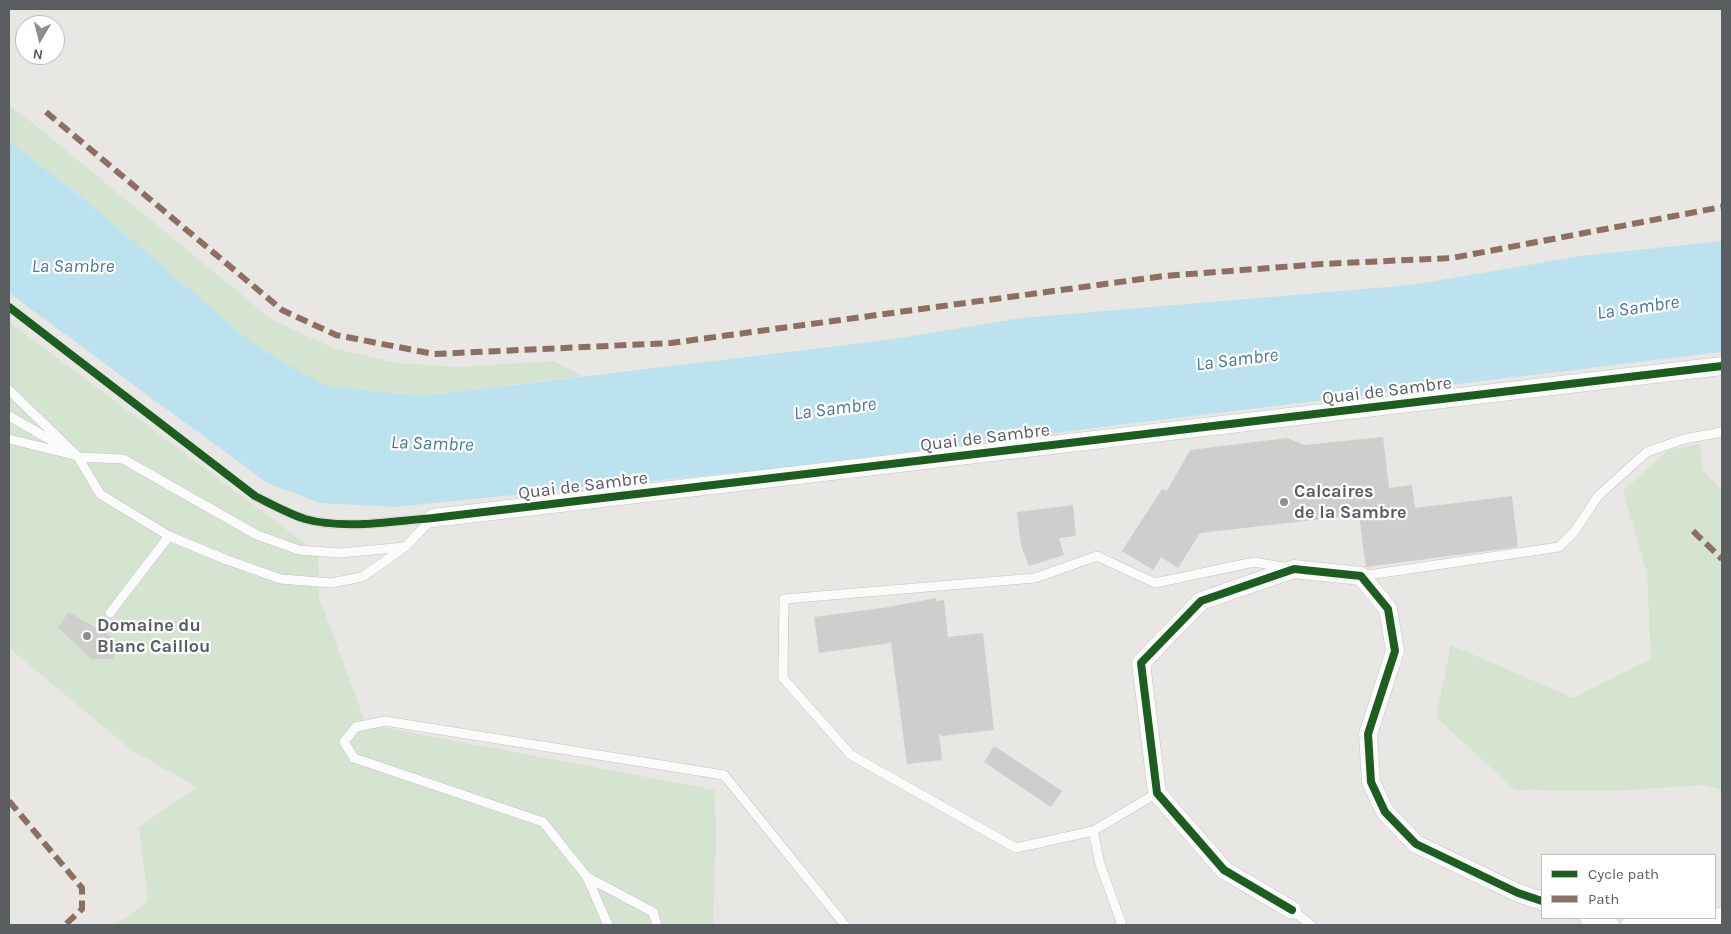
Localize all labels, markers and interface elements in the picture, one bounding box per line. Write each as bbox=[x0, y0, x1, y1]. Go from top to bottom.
north arrow bbox=[15, 15, 65, 65]
text: N bbox=[32, 45, 44, 63]
water label: La Sambre bbox=[32, 256, 114, 278]
water label: La Sambre bbox=[1595, 291, 1681, 325]
water label: La Sambre bbox=[1194, 344, 1280, 376]
street label: Quai de Sambre bbox=[1321, 372, 1453, 410]
water label: La Sambre bbox=[792, 393, 878, 425]
street label: Quai de Sambre bbox=[919, 419, 1051, 457]
water label: La Sambre bbox=[390, 431, 474, 457]
street label: Quai de Sambre bbox=[517, 467, 649, 505]
place label: Calcaires de la Sambre bbox=[1294, 481, 1406, 524]
marker: Calcaires de la Sambre bbox=[1278, 496, 1290, 508]
place label: Domaine du Blanc Caillou bbox=[97, 615, 210, 658]
marker: Domaine du Blanc Caillou bbox=[81, 630, 93, 642]
legend bbox=[1541, 854, 1716, 919]
text: Cycle path bbox=[1588, 865, 1659, 883]
text: Path bbox=[1588, 890, 1619, 908]

